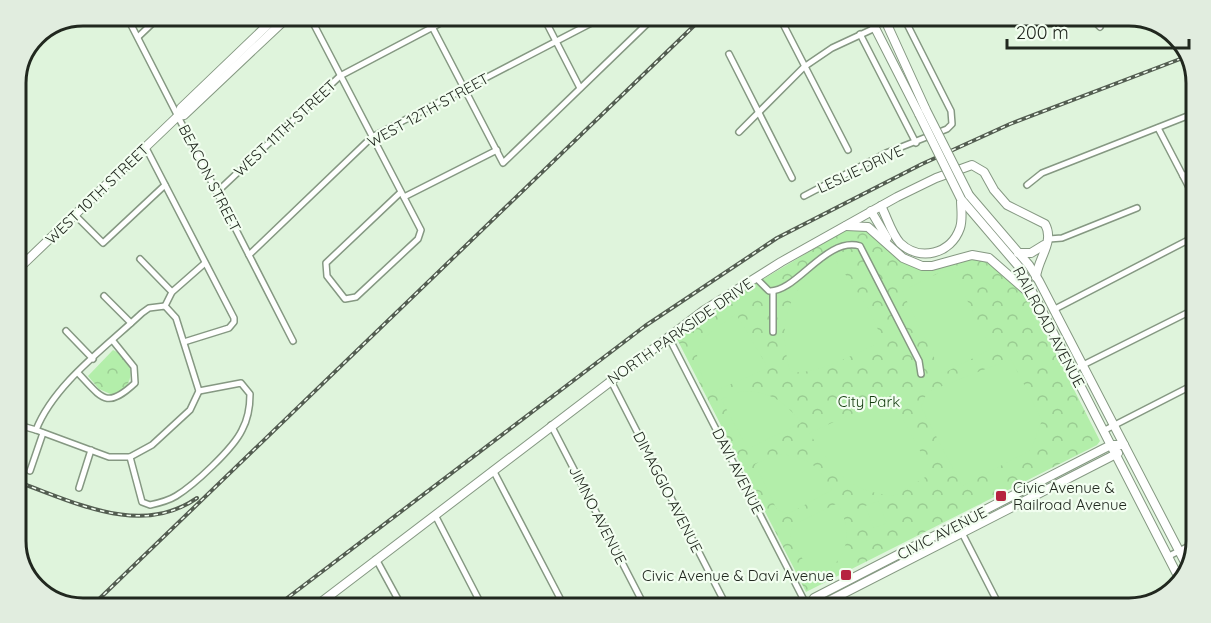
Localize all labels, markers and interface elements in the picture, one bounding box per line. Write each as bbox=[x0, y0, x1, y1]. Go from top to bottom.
scale bar bbox=[1007, 12, 1188, 50]
text: 200 m bbox=[1016, 21, 1069, 44]
street label: WEST 12TH STREET bbox=[364, 69, 492, 151]
street label: WEST 11TH STREET bbox=[230, 76, 340, 180]
street label: BEACON STREET bbox=[175, 121, 245, 235]
street label: WEST 10TH STREET bbox=[41, 140, 153, 248]
street label: LESLIE DRIVE bbox=[814, 141, 906, 197]
street label: RAILROAD AVENUE bbox=[1009, 263, 1089, 391]
street label: NORTH PARKSIDE DRIVE bbox=[604, 274, 756, 388]
park label: City Park bbox=[838, 392, 900, 411]
street label: DAVI AVENUE bbox=[708, 425, 768, 517]
street label: DIMAGGIO AVENUE bbox=[629, 428, 707, 556]
street label: JIMNO AVENUE bbox=[565, 462, 631, 568]
place label: Civic Avenue & Railroad Avenue bbox=[1013, 478, 1127, 514]
marker: Civic Avenue & Railroad Avenue bbox=[994, 489, 1008, 503]
street label: CIVIC AVENUE bbox=[894, 502, 990, 564]
place label: Civic Avenue & Davi Avenue bbox=[642, 566, 834, 585]
marker: Civic Avenue & Davi Avenue bbox=[839, 568, 853, 582]

